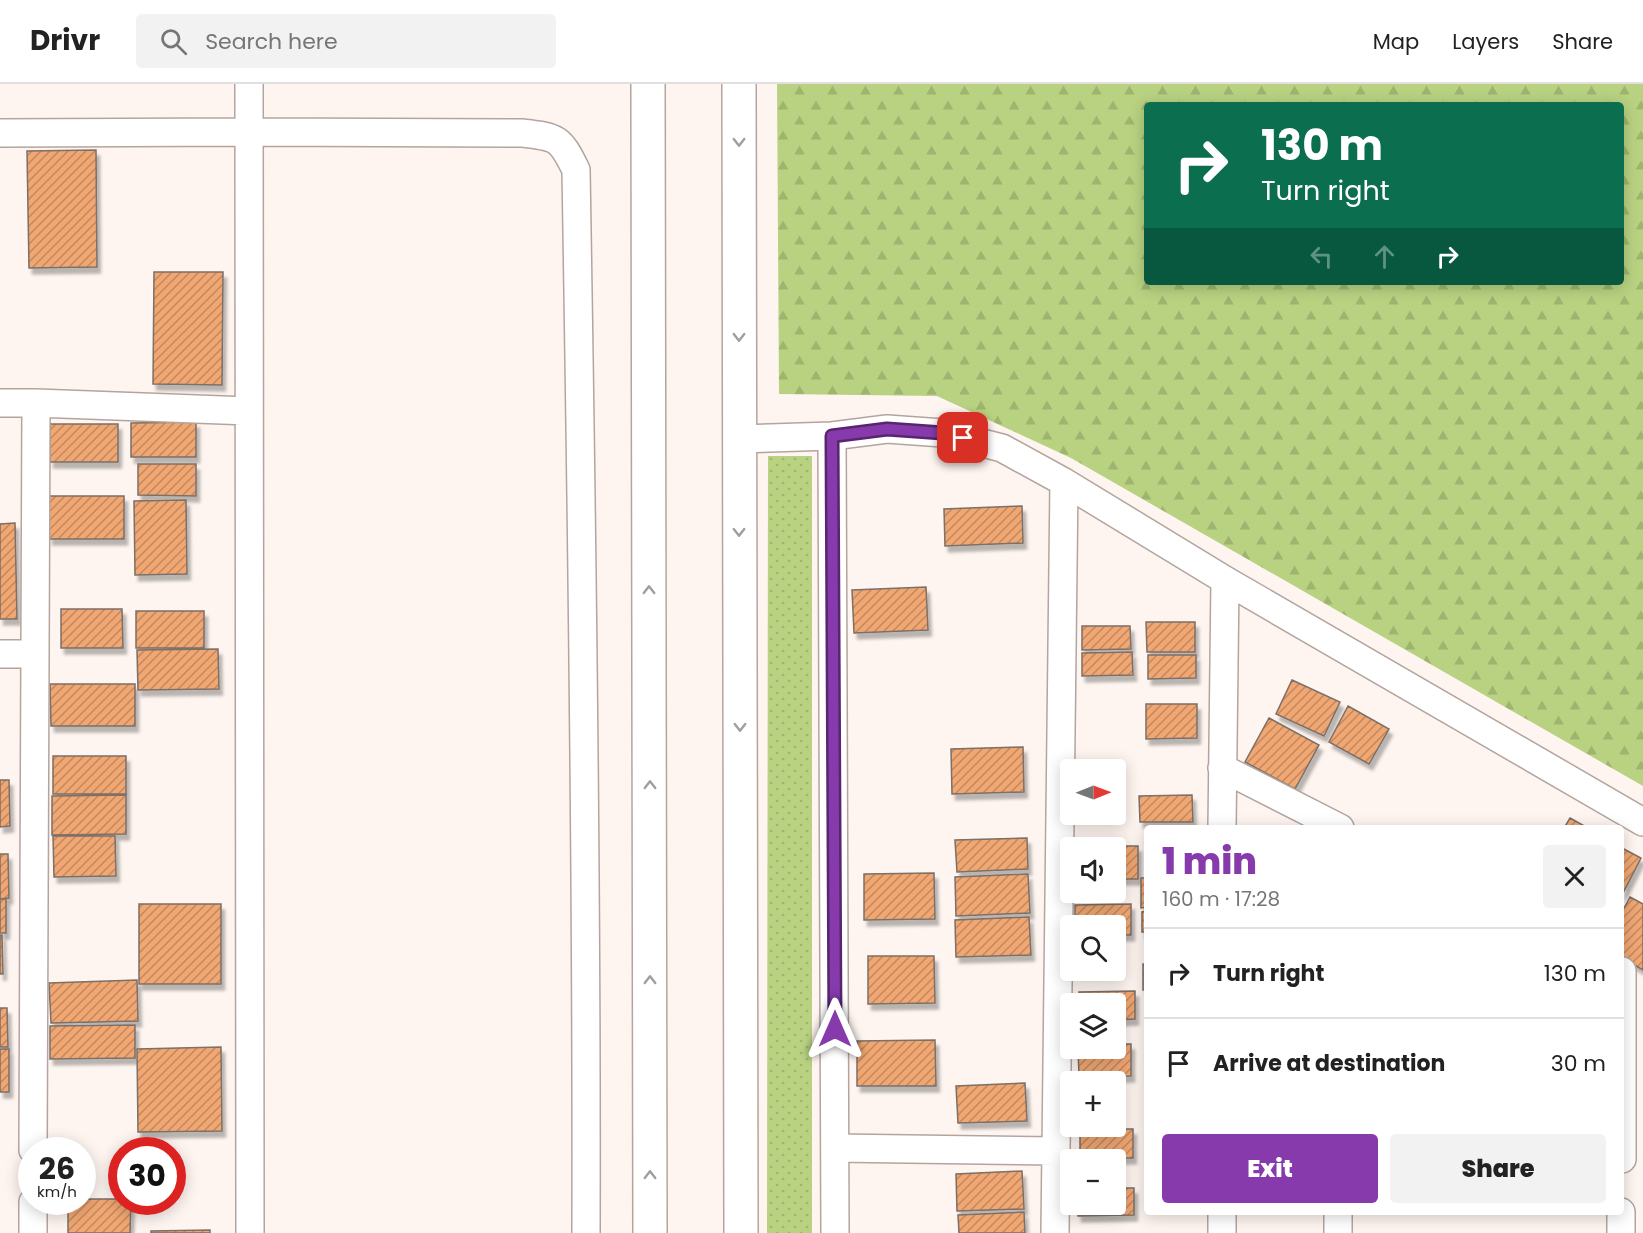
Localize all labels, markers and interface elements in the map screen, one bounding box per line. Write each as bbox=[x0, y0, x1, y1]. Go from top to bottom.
search box bbox=[136, 14, 556, 68]
text: Drivr bbox=[30, 21, 100, 60]
icon: search bbox=[157, 25, 190, 58]
text: Search here bbox=[205, 26, 338, 57]
text: Map bbox=[1373, 27, 1419, 56]
text: Layers bbox=[1452, 27, 1519, 56]
text: Share bbox=[1552, 27, 1613, 56]
text: 130 m bbox=[1261, 116, 1383, 175]
icon: right bbox=[1162, 126, 1240, 204]
one-way arrow bbox=[733, 138, 745, 147]
text: Turn right bbox=[1261, 172, 1390, 209]
icon: left bbox=[1305, 240, 1338, 273]
icon: ahead bbox=[1368, 240, 1401, 273]
icon: right bbox=[1431, 240, 1464, 273]
one-way arrow bbox=[733, 333, 745, 342]
pin bbox=[937, 412, 988, 463]
icon: arrive bbox=[946, 421, 979, 454]
one-way arrow bbox=[733, 528, 745, 537]
one-way arrow bbox=[643, 585, 656, 594]
one-way arrow bbox=[734, 723, 746, 732]
north arrow bbox=[1060, 759, 1126, 825]
map controls bbox=[1060, 759, 1126, 1215]
one-way arrow bbox=[644, 780, 656, 789]
text: 1 min bbox=[1162, 836, 1257, 887]
button: sound bbox=[1060, 837, 1126, 903]
button: close bbox=[1543, 845, 1606, 908]
text: 160 m · 17:28 bbox=[1162, 885, 1280, 913]
button: search bbox=[1060, 915, 1126, 981]
icon: right bbox=[1162, 957, 1195, 990]
text: Turn right bbox=[1213, 958, 1324, 989]
text: 130 m bbox=[1544, 958, 1606, 989]
one-way arrow bbox=[644, 975, 656, 984]
button: layers bbox=[1060, 993, 1126, 1059]
position arrow bbox=[803, 997, 867, 1061]
icon: arrive bbox=[1162, 1047, 1195, 1080]
text: Arrive at destination bbox=[1213, 1048, 1445, 1079]
text: 30 m bbox=[1551, 1048, 1606, 1079]
button: + bbox=[1060, 1071, 1126, 1137]
button: Exit bbox=[1162, 1134, 1378, 1203]
button: Share bbox=[1390, 1134, 1606, 1203]
speed limit sign: 30 bbox=[108, 1137, 186, 1215]
text: 26 bbox=[39, 1147, 75, 1190]
button: − bbox=[1060, 1149, 1126, 1215]
one-way arrow bbox=[644, 1170, 656, 1179]
text: km/h bbox=[37, 1181, 77, 1202]

